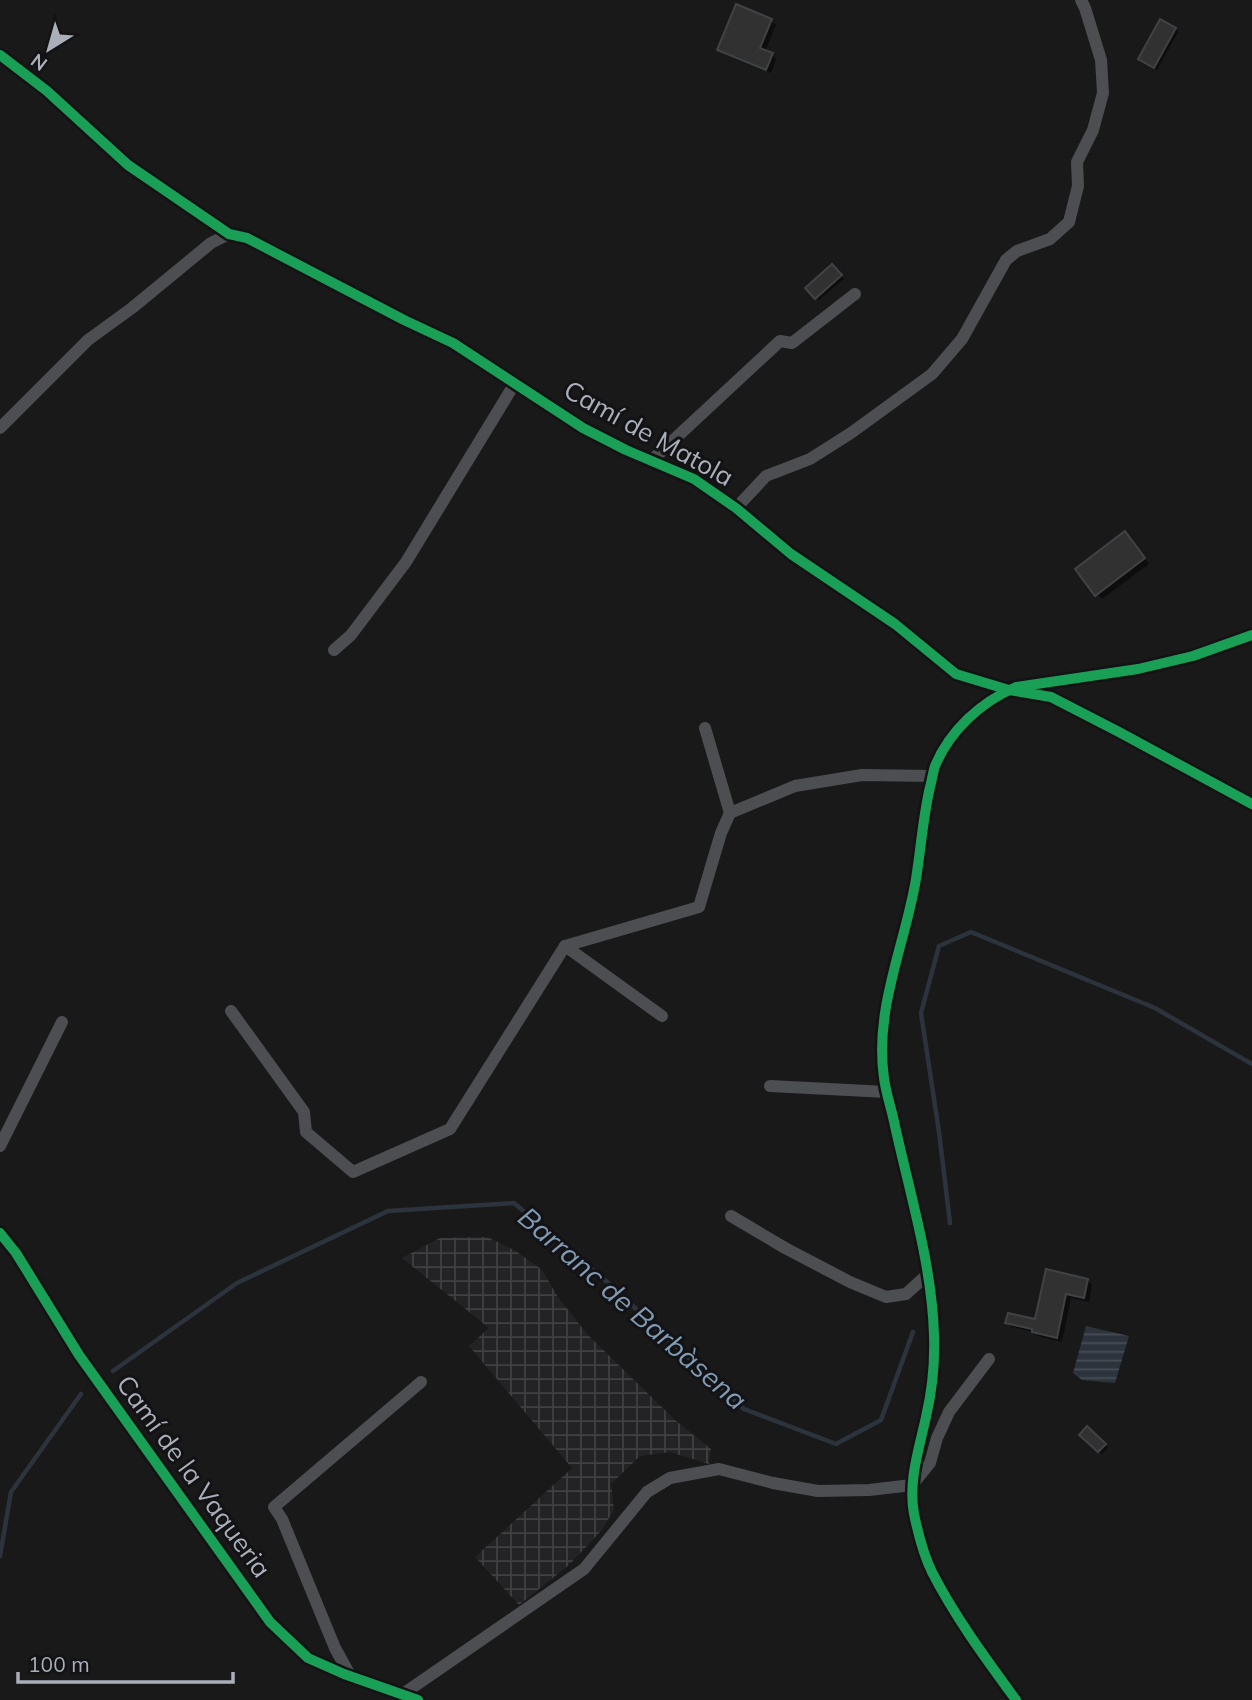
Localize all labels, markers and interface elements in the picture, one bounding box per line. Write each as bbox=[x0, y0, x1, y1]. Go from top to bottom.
north arrow bbox=[14, 14, 84, 84]
text: N bbox=[26, 49, 52, 76]
street label: Camí de Matola bbox=[558, 373, 740, 493]
water label: Barranc de Barbàsena bbox=[511, 1199, 755, 1417]
street label: Camí de la Vaqueria bbox=[110, 1368, 278, 1584]
scale bar bbox=[18, 1640, 233, 1684]
text: 100 m bbox=[28, 1651, 90, 1677]

